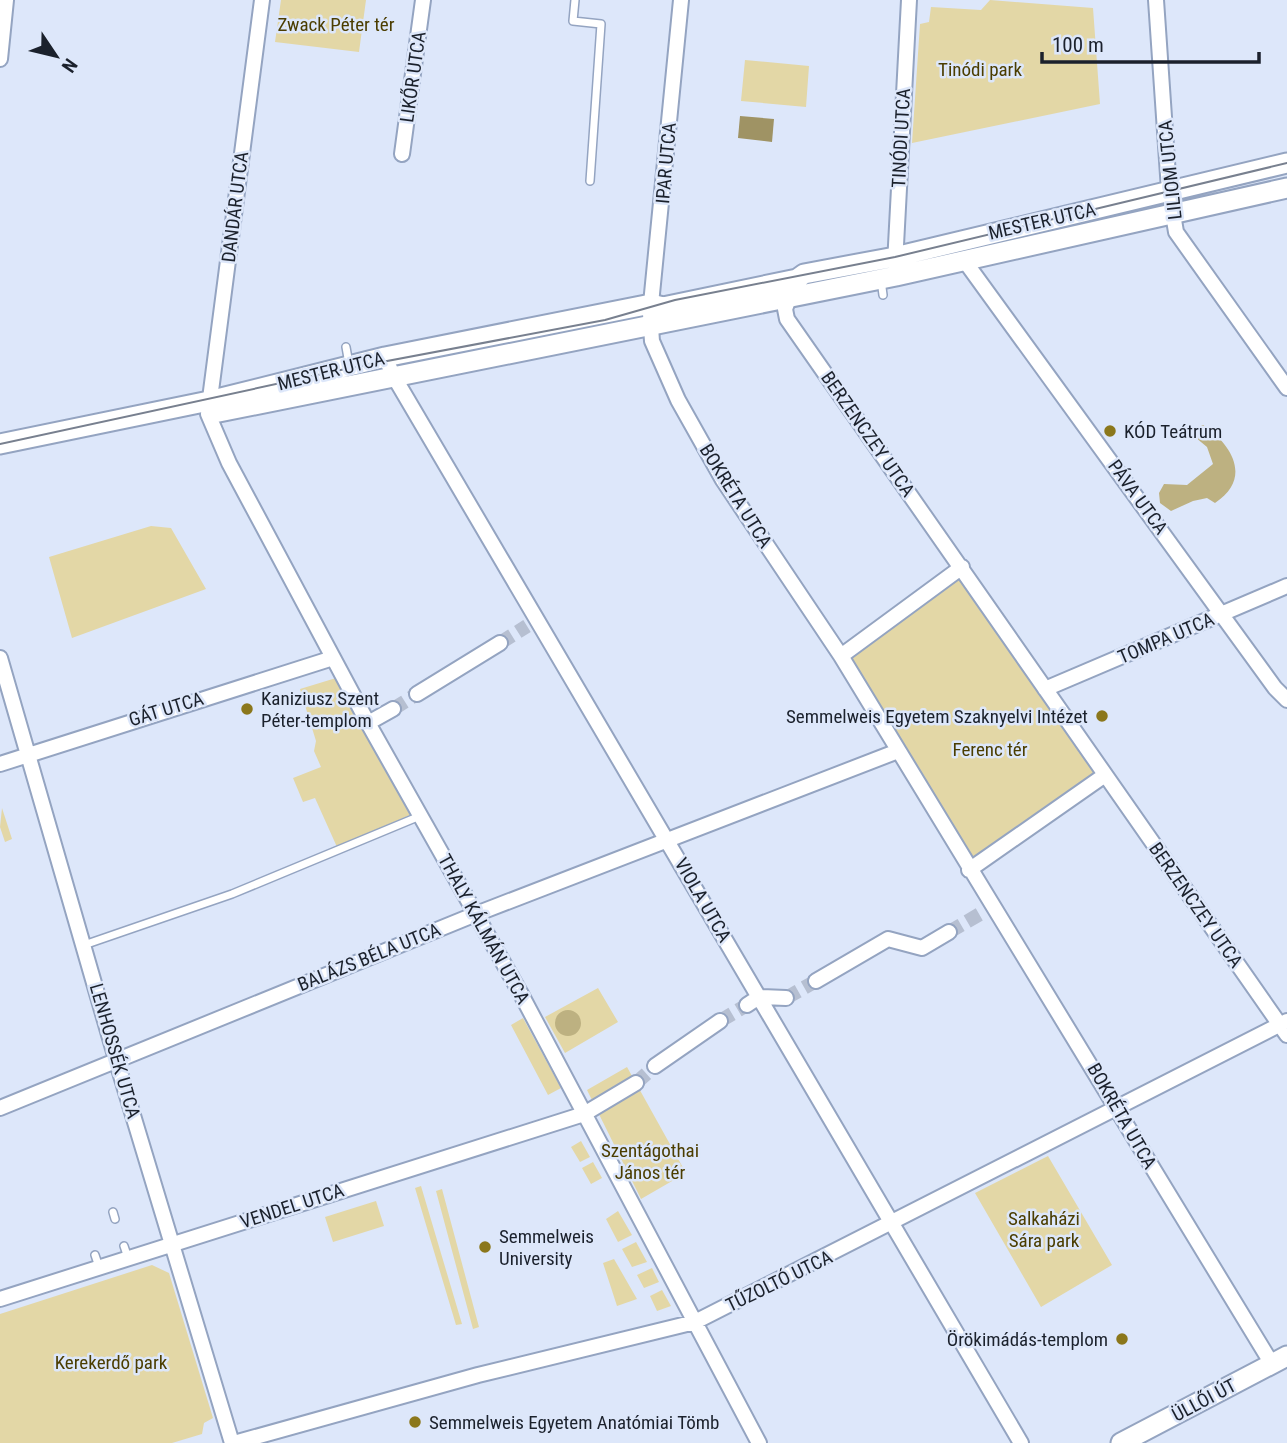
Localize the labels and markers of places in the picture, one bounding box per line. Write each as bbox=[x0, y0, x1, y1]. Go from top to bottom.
place label: KÓD Teátrum bbox=[1124, 420, 1222, 443]
marker: KÓD Teátrum bbox=[1102, 423, 1118, 439]
place label: Kaniziusz Szent Péter-templom bbox=[261, 687, 379, 732]
marker: Kaniziusz Szent Péter-templom bbox=[239, 701, 255, 717]
place label: Semmelweis Egyetem Szaknyelvi Intézet bbox=[786, 705, 1088, 728]
marker: Semmelweis Egyetem Szaknyelvi Intézet bbox=[1094, 708, 1110, 724]
place label: Semmelweis University bbox=[499, 1225, 594, 1270]
marker: Semmelweis University bbox=[477, 1239, 493, 1255]
place label: Örökimádás-templom bbox=[947, 1328, 1108, 1351]
marker: Örökimádás-templom bbox=[1114, 1331, 1130, 1347]
place label: Semmelweis Egyetem Anatómiai Tömb bbox=[429, 1411, 719, 1434]
marker: Semmelweis Egyetem Anatómiai Tömb bbox=[407, 1414, 423, 1430]

